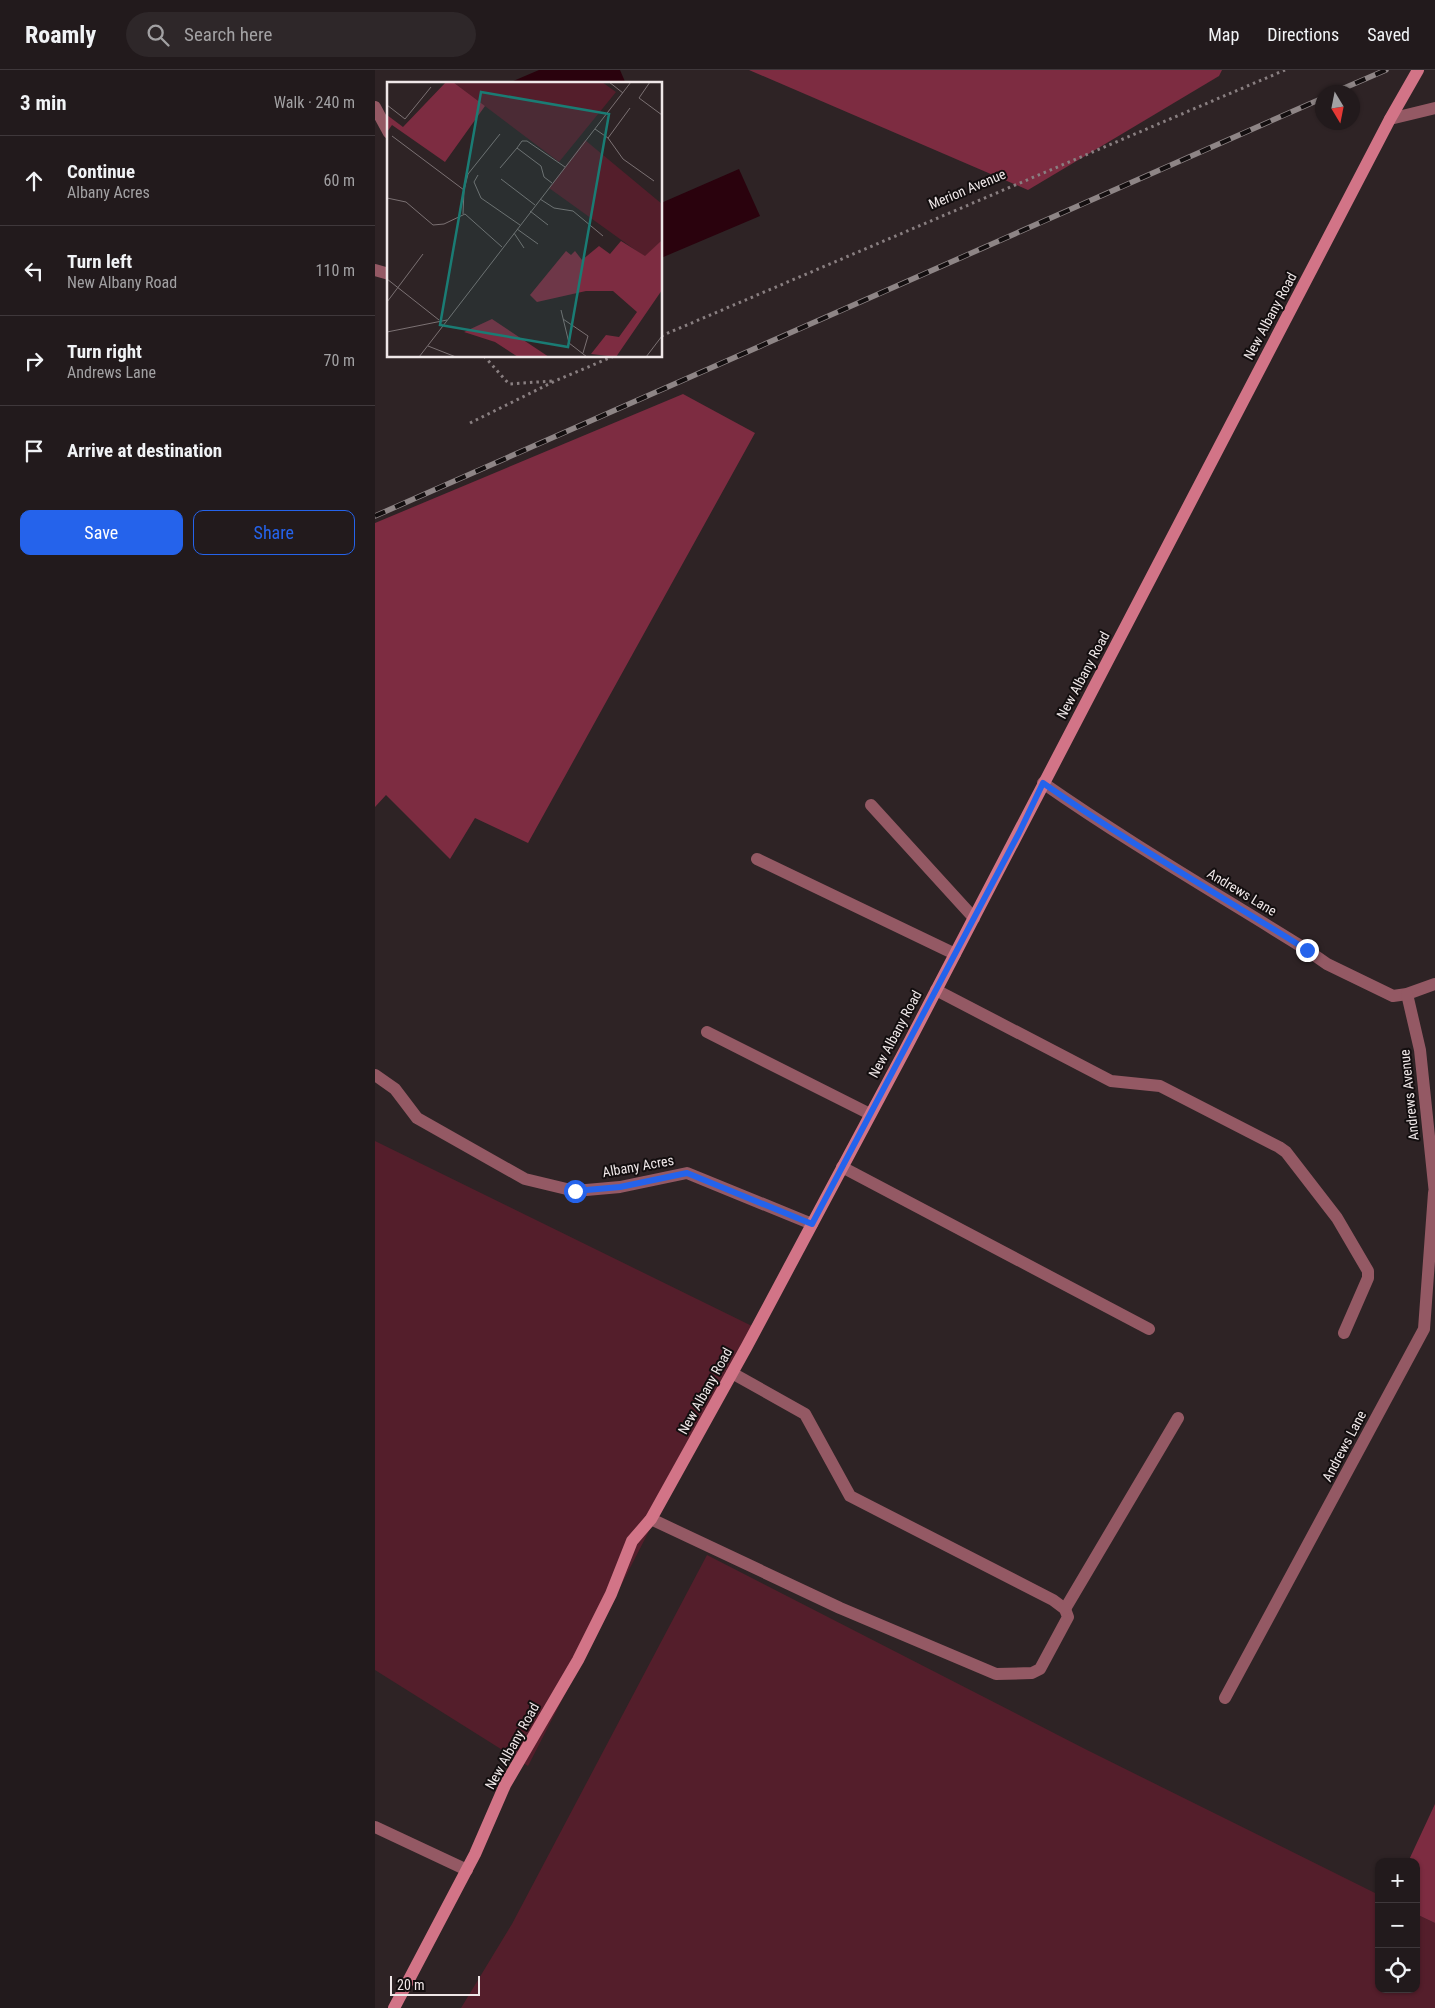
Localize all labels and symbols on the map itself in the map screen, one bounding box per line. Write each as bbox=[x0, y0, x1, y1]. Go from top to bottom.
inset map bbox=[387, 82, 663, 358]
north arrow bbox=[1315, 85, 1360, 130]
street label: Merion Avenue bbox=[926, 165, 1008, 212]
street label: New Albany Road bbox=[1240, 270, 1300, 362]
street label: New Albany Road bbox=[1053, 629, 1113, 721]
street label: Andrews Lane bbox=[1204, 865, 1280, 919]
route end bbox=[1296, 939, 1319, 962]
street label: New Albany Road bbox=[865, 988, 925, 1080]
street label: Andrews Avenue bbox=[1396, 1048, 1422, 1141]
street label: Albany Acres bbox=[601, 1152, 675, 1180]
route start bbox=[564, 1180, 587, 1203]
street label: New Albany Road bbox=[675, 1345, 735, 1437]
street label: Andrews Lane bbox=[1319, 1407, 1370, 1484]
street label: New Albany Road bbox=[482, 1700, 542, 1792]
scale bar bbox=[390, 1973, 480, 1996]

